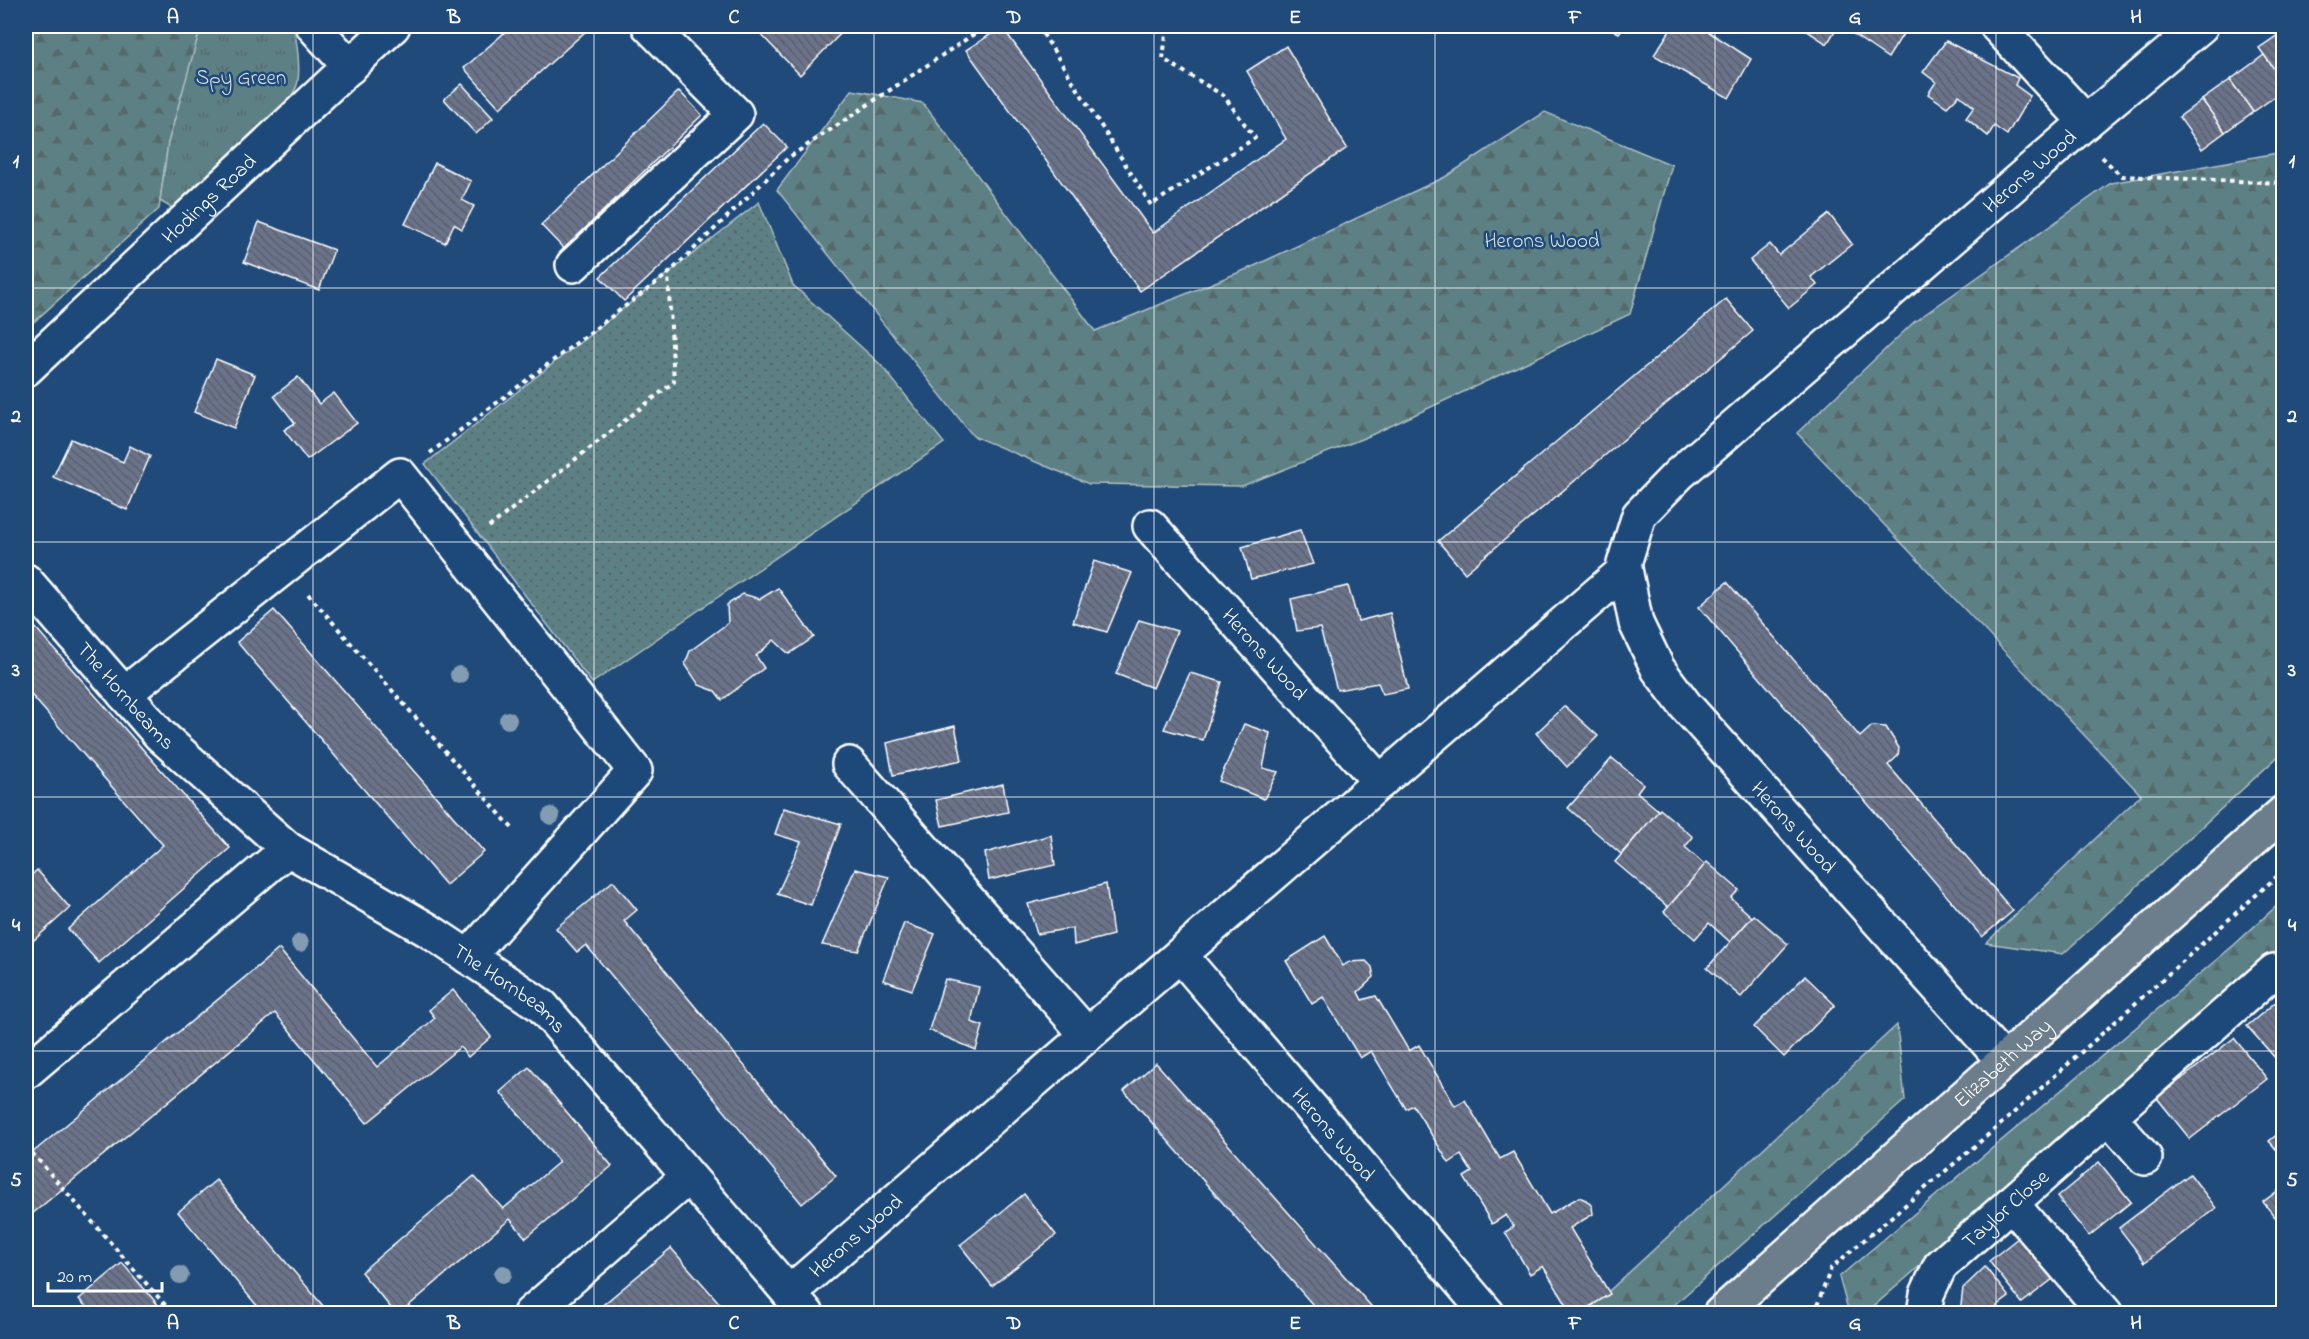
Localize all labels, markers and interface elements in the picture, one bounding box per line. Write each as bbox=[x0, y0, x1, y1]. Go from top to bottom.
text: A bbox=[167, 4, 179, 33]
text: B bbox=[446, 4, 461, 33]
text: C bbox=[729, 4, 740, 33]
text: D bbox=[1006, 4, 1021, 33]
text: E bbox=[1289, 4, 1301, 33]
text: F bbox=[1568, 4, 1582, 33]
text: G bbox=[1849, 4, 1862, 33]
text: H bbox=[2130, 4, 2142, 33]
park label: Spy Green bbox=[196, 64, 286, 96]
street label: Herons Wood bbox=[1977, 123, 2084, 222]
text: 1 bbox=[13, 148, 20, 177]
street label: Hodings Road bbox=[156, 148, 264, 252]
text: 1 bbox=[2289, 148, 2296, 177]
park label: Herons Wood bbox=[1484, 227, 1600, 257]
text: 2 bbox=[10, 403, 21, 432]
text: 2 bbox=[2286, 403, 2297, 432]
street label: Herons Wood bbox=[1214, 602, 1313, 708]
street label: The Hornbeams bbox=[68, 636, 180, 758]
text: 3 bbox=[11, 657, 20, 686]
text: 3 bbox=[2287, 657, 2296, 686]
street label: Herons Wood bbox=[1743, 775, 1842, 881]
text: 4 bbox=[12, 912, 21, 941]
text: 4 bbox=[2288, 912, 2297, 941]
street label: The Hornbeams bbox=[446, 937, 572, 1041]
street label: Elizabeth Way bbox=[1948, 1012, 2061, 1116]
street label: Herons Wood bbox=[1283, 1082, 1381, 1189]
street label: Taylor Close bbox=[1956, 1163, 2057, 1257]
text: 5 bbox=[10, 1167, 22, 1196]
text: 5 bbox=[2286, 1167, 2298, 1196]
street label: Herons Wood bbox=[803, 1188, 910, 1286]
scale bar bbox=[48, 1255, 162, 1293]
text: 20 m bbox=[57, 1265, 92, 1291]
text: A bbox=[167, 1310, 179, 1339]
text: B bbox=[446, 1310, 461, 1339]
text: C bbox=[729, 1310, 740, 1339]
text: D bbox=[1006, 1310, 1021, 1339]
text: E bbox=[1289, 1310, 1301, 1339]
text: F bbox=[1568, 1310, 1582, 1339]
text: G bbox=[1849, 1310, 1862, 1339]
text: H bbox=[2130, 1310, 2142, 1339]

